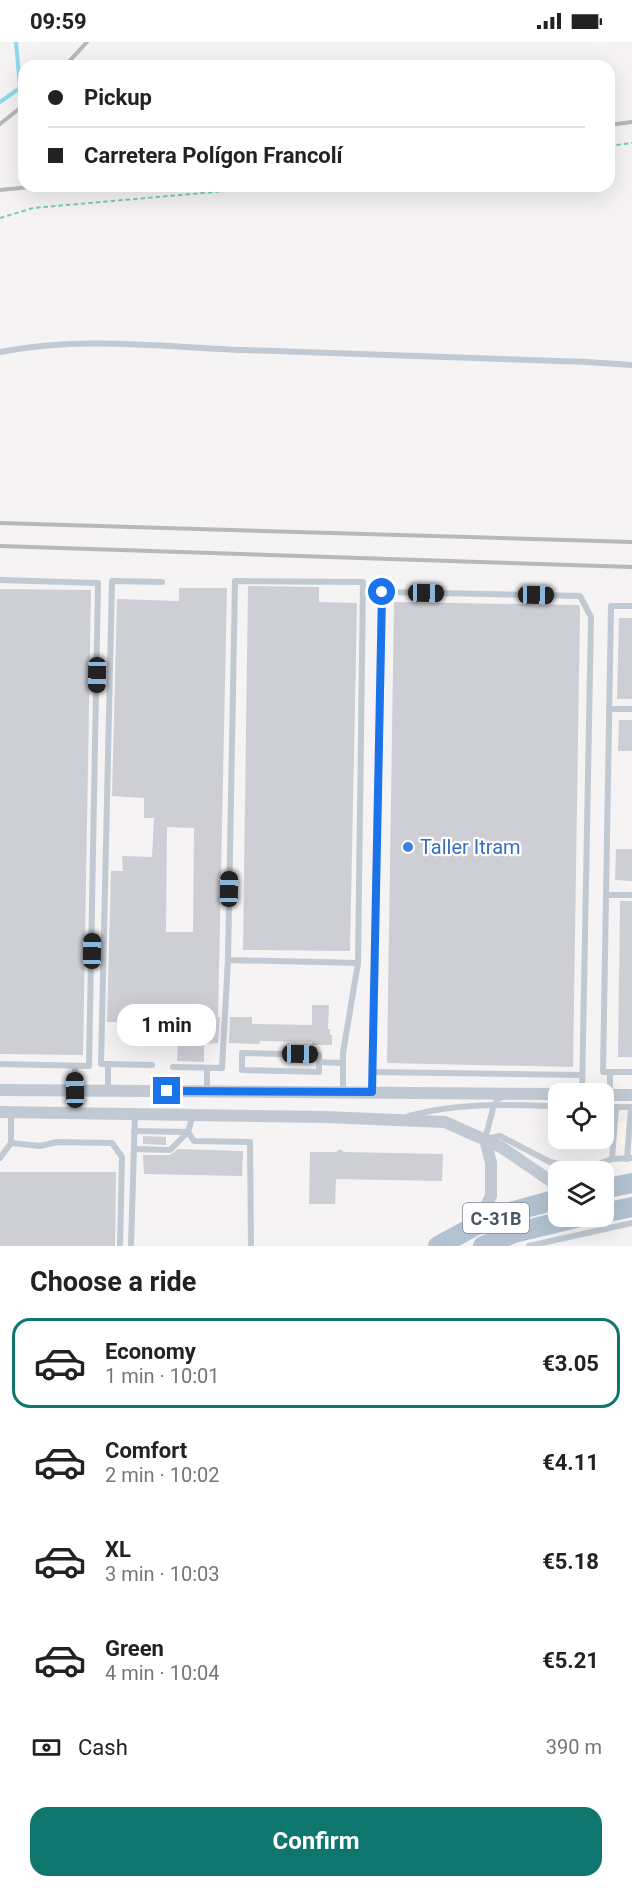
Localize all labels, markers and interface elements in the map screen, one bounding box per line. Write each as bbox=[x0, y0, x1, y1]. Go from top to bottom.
text: 09:59 bbox=[30, 9, 87, 34]
text: Pickup bbox=[84, 85, 152, 110]
text: Carretera Polígon Francolí bbox=[84, 143, 343, 168]
route start bbox=[368, 578, 395, 605]
car bbox=[408, 584, 444, 602]
car bbox=[518, 586, 554, 604]
car bbox=[88, 657, 106, 693]
place label: Taller Itram bbox=[420, 835, 521, 859]
marker: Taller Itram bbox=[401, 840, 415, 854]
car bbox=[220, 871, 238, 907]
car bbox=[83, 933, 101, 969]
callout: 1 min bbox=[118, 1004, 216, 1046]
text: 1 min bbox=[141, 1013, 192, 1037]
car bbox=[282, 1045, 318, 1063]
car bbox=[66, 1072, 84, 1108]
route end bbox=[153, 1077, 180, 1104]
map controls bbox=[548, 1083, 614, 1227]
button: locate bbox=[548, 1083, 614, 1149]
button: layers bbox=[548, 1161, 614, 1227]
road number: C-31B bbox=[463, 1203, 529, 1233]
text: Choose a ride bbox=[30, 1266, 196, 1298]
icon: car bbox=[33, 1336, 87, 1390]
text: Economy bbox=[105, 1339, 196, 1364]
text: €3.05 bbox=[542, 1351, 599, 1376]
text: 1 min · 10:01 bbox=[105, 1364, 220, 1388]
icon: car bbox=[33, 1435, 87, 1489]
text: Comfort bbox=[105, 1438, 187, 1463]
text: €4.11 bbox=[542, 1450, 599, 1475]
text: 2 min · 10:02 bbox=[105, 1463, 220, 1487]
icon: car bbox=[33, 1534, 87, 1588]
text: XL bbox=[105, 1537, 131, 1562]
text: €5.18 bbox=[542, 1549, 599, 1574]
text: 3 min · 10:03 bbox=[105, 1562, 220, 1586]
icon: car bbox=[33, 1633, 87, 1687]
text: Green bbox=[105, 1636, 164, 1661]
text: €5.21 bbox=[542, 1648, 599, 1673]
text: 4 min · 10:04 bbox=[105, 1661, 220, 1685]
icon: cash bbox=[30, 1731, 63, 1764]
text: Cash bbox=[78, 1735, 128, 1760]
text: 390 m bbox=[546, 1735, 602, 1759]
button: Confirm bbox=[30, 1807, 602, 1876]

